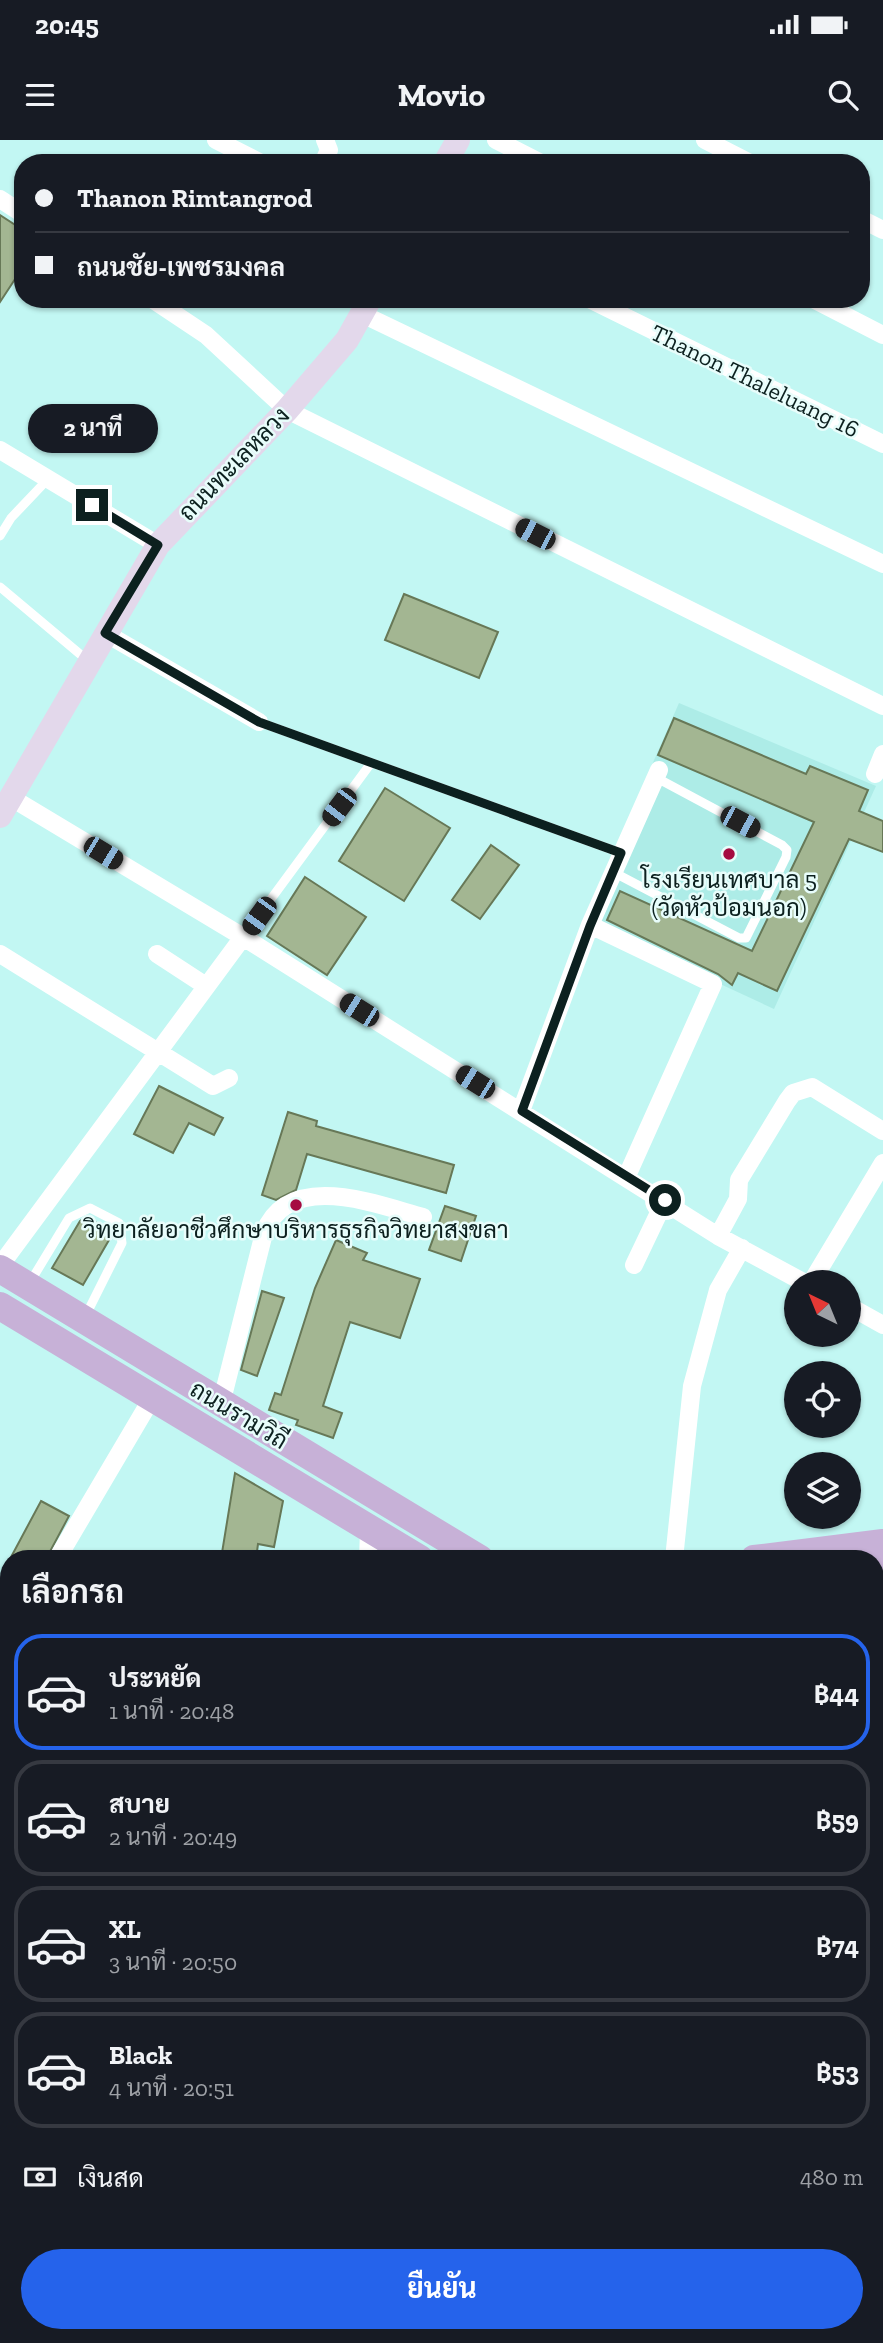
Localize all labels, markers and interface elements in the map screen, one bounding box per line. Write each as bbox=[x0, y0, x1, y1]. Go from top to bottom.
text: 20:45 bbox=[35, 9, 99, 41]
icon: menu bbox=[21, 76, 59, 114]
text: Movio bbox=[398, 76, 485, 114]
icon: search bbox=[824, 76, 862, 114]
text: Thanon Rimtangrod bbox=[77, 182, 312, 214]
text: ถนนชัย-เพชรมงคล bbox=[77, 251, 285, 283]
street label: Thanon Thaleluang 16 bbox=[646, 318, 864, 444]
street label: ถนนทะเลหลวง bbox=[172, 401, 295, 527]
callout: 2 นาที bbox=[27, 404, 157, 452]
text: 2 นาที bbox=[64, 414, 122, 442]
route end bbox=[76, 489, 108, 521]
car bbox=[512, 515, 559, 553]
car bbox=[318, 784, 361, 830]
car bbox=[717, 803, 764, 841]
car bbox=[80, 833, 127, 873]
marker: โรงเรียนเทศบาล 5 (วัดหัวป้อมนอก) bbox=[721, 846, 737, 862]
place label: โรงเรียนเทศบาล 5 (วัดหัวป้อมนอก) bbox=[639, 864, 817, 922]
car bbox=[239, 893, 280, 939]
car bbox=[336, 990, 383, 1030]
car bbox=[452, 1062, 499, 1102]
route start bbox=[649, 1184, 681, 1216]
marker: วิทยาลัยอาชีวศึกษาบริหารธุรกิจวิทยาสงขลา bbox=[288, 1197, 304, 1213]
place label: วิทยาลัยอาชีวศึกษาบริหารธุรกิจวิทยาสงขลา bbox=[82, 1215, 509, 1246]
north arrow bbox=[784, 1270, 861, 1348]
map controls bbox=[784, 1270, 861, 1529]
button: locate bbox=[784, 1361, 861, 1438]
street label: ถนนรามวิถี bbox=[185, 1374, 293, 1455]
button: layers bbox=[784, 1452, 861, 1529]
text: เลือกรถ bbox=[21, 1573, 124, 1611]
icon: car bbox=[25, 1661, 88, 1724]
text: ประหยัด bbox=[109, 1662, 202, 1694]
text: ฿44 bbox=[814, 1678, 859, 1710]
text: 1 นาที · 20:48 bbox=[109, 1697, 235, 1725]
icon: car bbox=[25, 1787, 88, 1850]
text: สบาย bbox=[109, 1788, 170, 1820]
text: ฿59 bbox=[816, 1804, 859, 1836]
text: 2 นาที · 20:49 bbox=[109, 1823, 237, 1851]
icon: car bbox=[25, 1913, 88, 1976]
text: XL bbox=[109, 1913, 141, 1945]
text: ฿74 bbox=[816, 1930, 859, 1962]
text: 3 นาที · 20:50 bbox=[109, 1948, 237, 1976]
icon: car bbox=[25, 2039, 88, 2102]
text: Black bbox=[109, 2039, 172, 2071]
text: ฿53 bbox=[816, 2056, 859, 2088]
text: 4 นาที · 20:51 bbox=[109, 2074, 234, 2102]
icon: cash bbox=[21, 2158, 59, 2196]
text: เงินสด bbox=[77, 2162, 144, 2194]
text: 480 m bbox=[800, 2163, 863, 2191]
button: ยืนยัน bbox=[21, 2249, 863, 2329]

